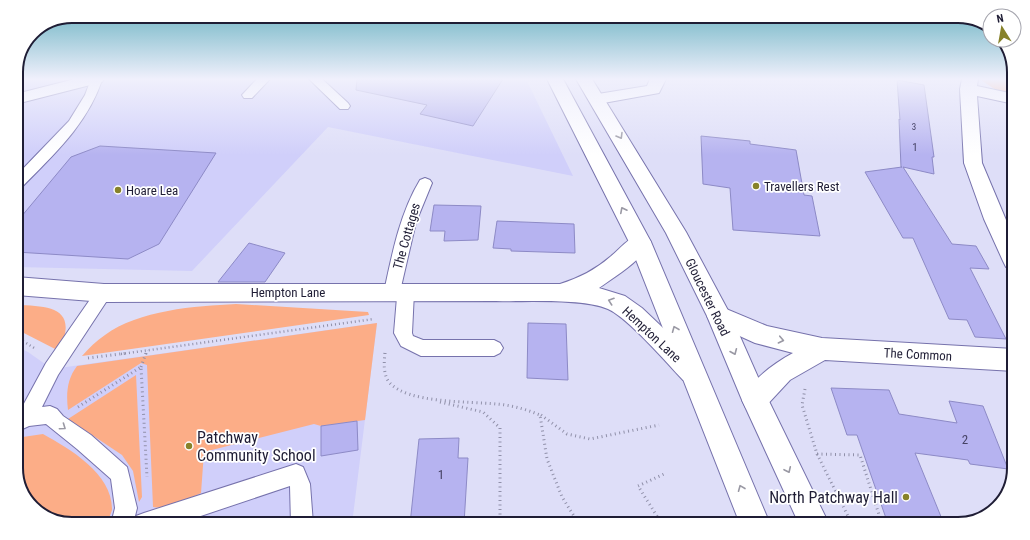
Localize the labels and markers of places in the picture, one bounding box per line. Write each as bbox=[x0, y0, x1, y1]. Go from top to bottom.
place label: Travellers Rest bbox=[764, 179, 840, 194]
marker: Travellers Rest bbox=[751, 181, 761, 191]
place label: Hoare Lea bbox=[126, 183, 178, 198]
marker: Hoare Lea bbox=[113, 185, 123, 195]
place label: Patchway Community School bbox=[197, 428, 316, 465]
marker: Patchway Community School bbox=[184, 441, 194, 451]
place label: North Patchway Hall bbox=[769, 488, 898, 507]
marker: North Patchway Hall bbox=[901, 492, 911, 502]

